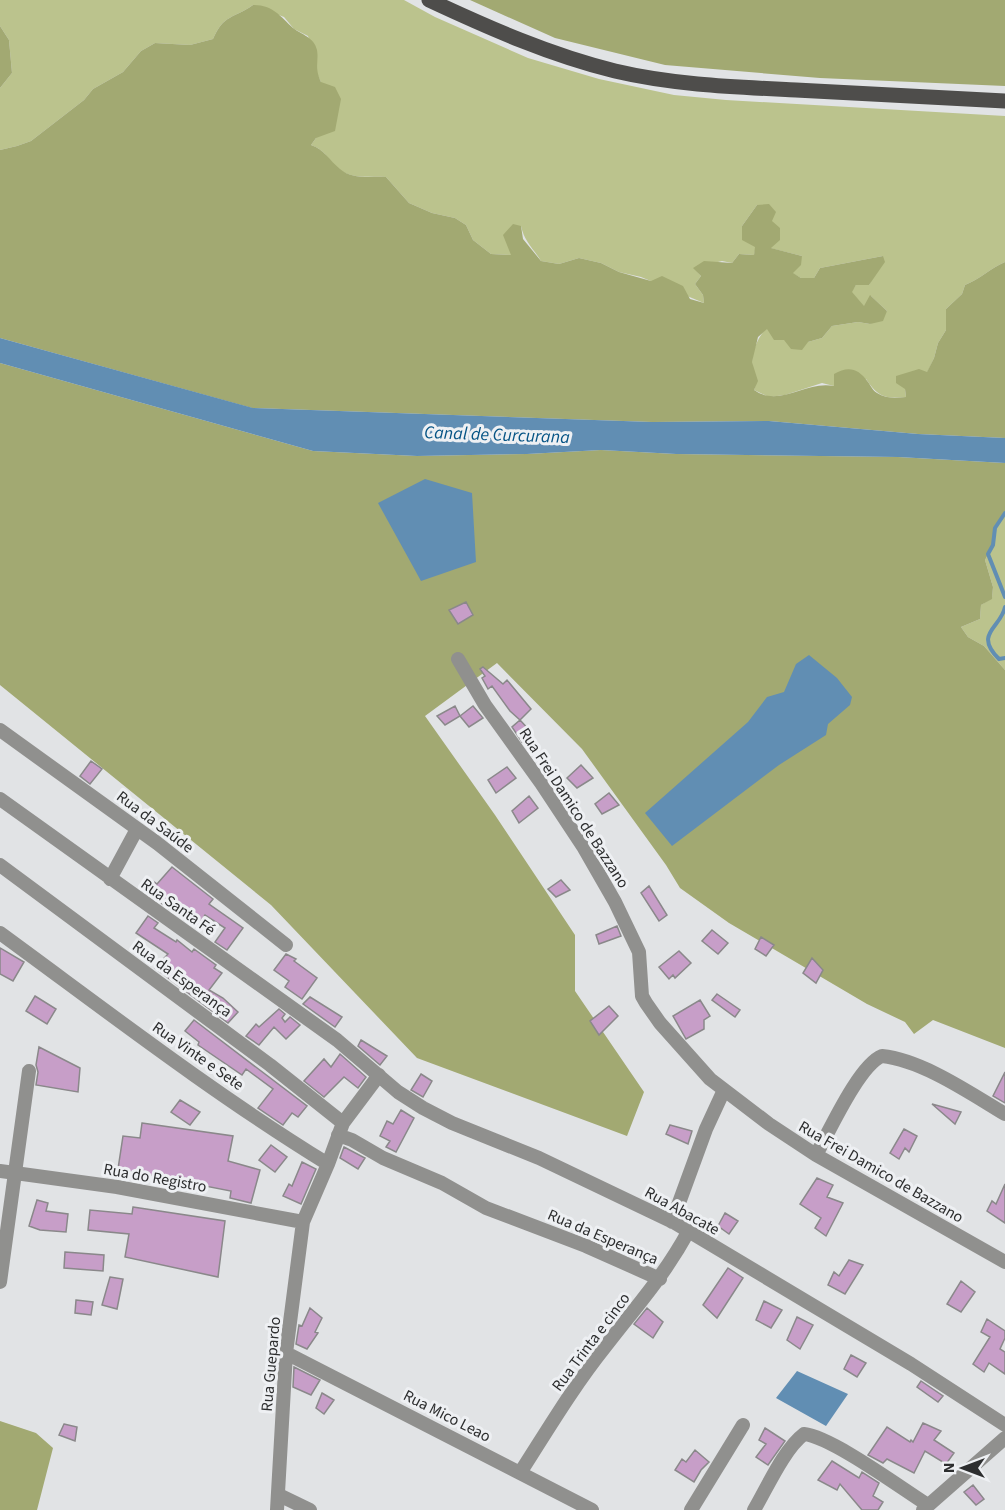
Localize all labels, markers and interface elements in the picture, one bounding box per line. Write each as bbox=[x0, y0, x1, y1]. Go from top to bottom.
water label: Canal de Curcurana bbox=[424, 420, 571, 450]
street label: Rua Frei Damico de Bazzano bbox=[514, 723, 634, 893]
street label: Rua da Saúde bbox=[112, 786, 198, 858]
street label: Rua Santa Fé bbox=[136, 873, 220, 941]
street label: Rua da Esperança bbox=[128, 935, 236, 1023]
street label: Rua Vinte e Sete bbox=[148, 1016, 248, 1096]
street label: Rua Frei Damico de Bazzano bbox=[794, 1116, 968, 1228]
street label: Rua do Registro bbox=[102, 1158, 208, 1198]
street label: Rua Abacate bbox=[641, 1181, 723, 1241]
street label: Rua da Esperança bbox=[544, 1204, 662, 1270]
street label: Rua Trinta e cinco bbox=[547, 1288, 635, 1396]
street label: Rua Guepardo bbox=[256, 1316, 286, 1412]
street label: Rua Mico Leao bbox=[399, 1385, 495, 1447]
north arrow bbox=[933, 1438, 993, 1498]
text: N bbox=[938, 1463, 960, 1473]

